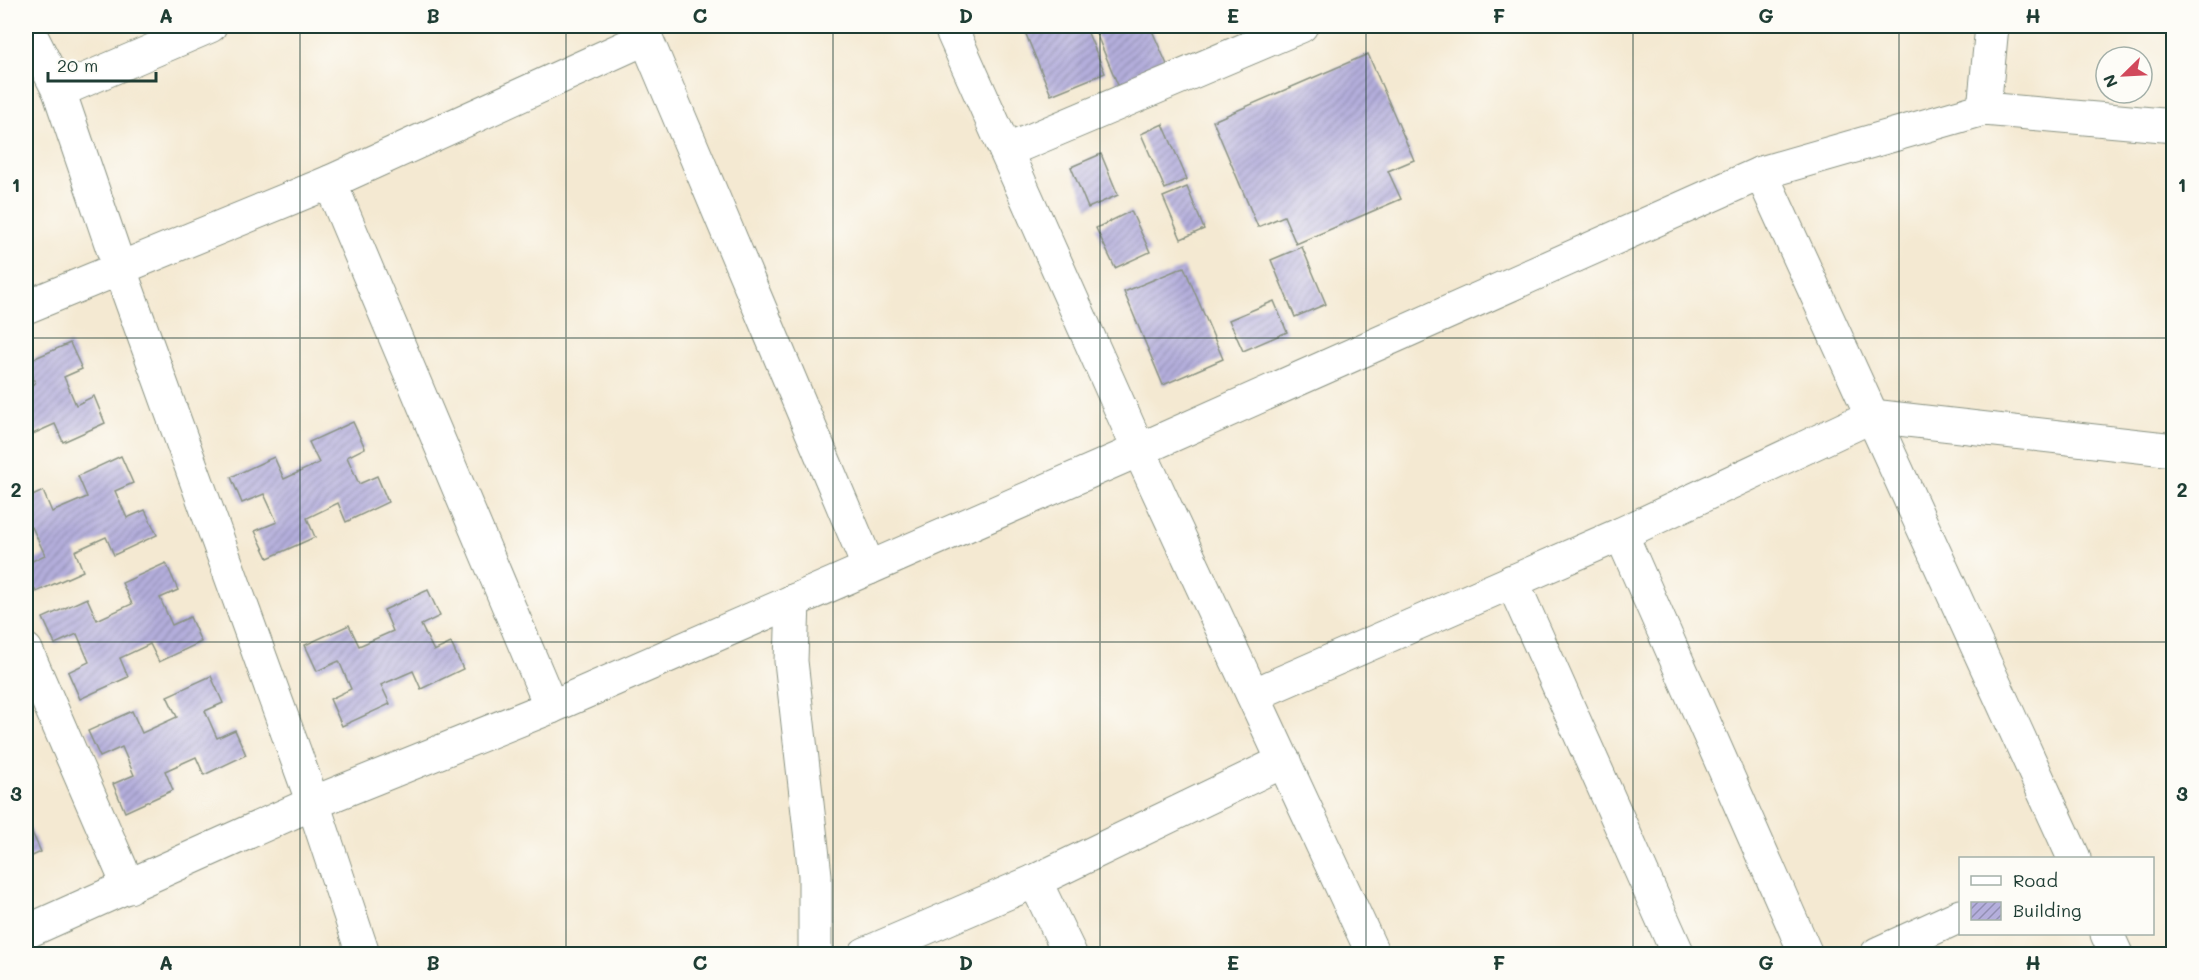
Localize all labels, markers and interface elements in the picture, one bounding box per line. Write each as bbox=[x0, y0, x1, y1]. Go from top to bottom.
text: A bbox=[159, 2, 173, 28]
text: B bbox=[426, 2, 440, 28]
text: C bbox=[693, 2, 708, 28]
text: D bbox=[959, 2, 973, 28]
text: E bbox=[1227, 2, 1239, 28]
text: F bbox=[1493, 2, 1506, 28]
text: G bbox=[1758, 2, 1774, 28]
text: H bbox=[2025, 2, 2041, 28]
scale bar bbox=[48, 45, 156, 83]
north arrow bbox=[2094, 45, 2154, 105]
text: 20 m bbox=[57, 53, 98, 77]
text: N bbox=[2098, 71, 2122, 91]
text: 1 bbox=[12, 171, 20, 197]
text: 1 bbox=[2178, 171, 2186, 197]
text: 2 bbox=[10, 476, 22, 502]
text: 2 bbox=[2176, 476, 2188, 502]
text: 3 bbox=[10, 780, 22, 806]
text: 3 bbox=[2176, 780, 2188, 806]
legend bbox=[1959, 857, 2154, 935]
text: Road bbox=[2013, 868, 2058, 892]
text: Building bbox=[2013, 898, 2081, 922]
text: A bbox=[159, 949, 173, 975]
text: B bbox=[426, 949, 440, 975]
text: C bbox=[693, 949, 708, 975]
text: D bbox=[959, 949, 973, 975]
text: E bbox=[1227, 949, 1239, 975]
text: F bbox=[1493, 949, 1506, 975]
text: G bbox=[1758, 949, 1774, 975]
text: H bbox=[2025, 949, 2041, 975]

